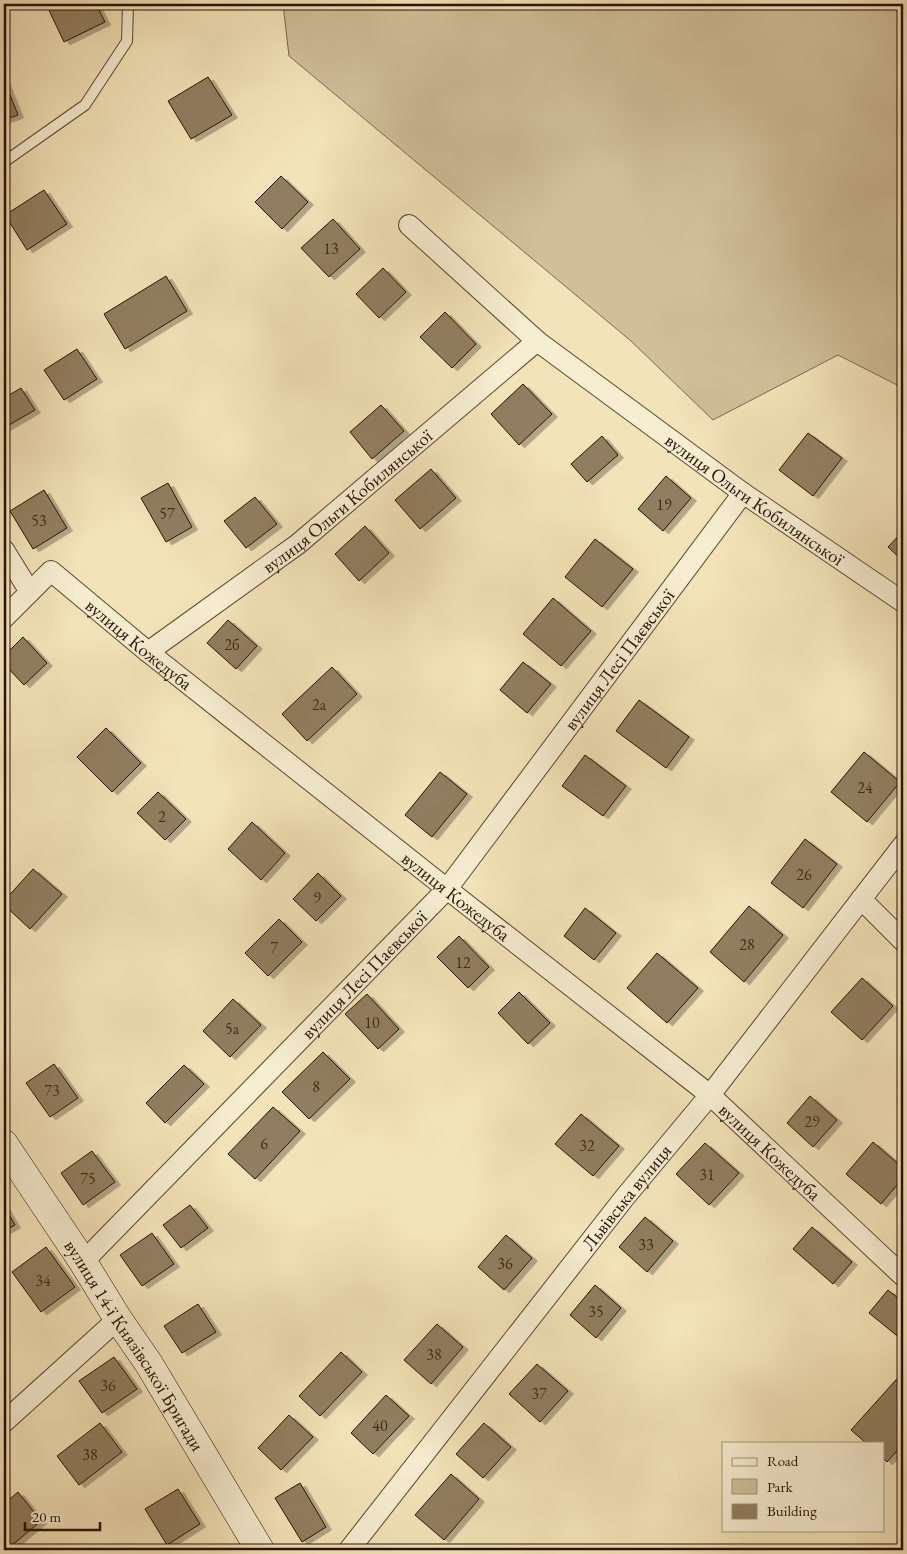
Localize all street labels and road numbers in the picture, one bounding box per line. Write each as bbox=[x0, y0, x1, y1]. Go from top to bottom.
street label: вулиця Ольги Кобилянської bbox=[257, 423, 438, 579]
street label: вулиця Ольги Кобилянської bbox=[660, 428, 849, 572]
street label: вулиця Лесі Паєвської bbox=[558, 584, 680, 735]
street label: вулиця Кожедуба bbox=[80, 593, 198, 696]
street label: вулиця Кожедуба bbox=[396, 846, 516, 947]
street label: вулиця Лесі Паєвської bbox=[296, 905, 433, 1044]
street label: вулиця Кожедуба bbox=[713, 1098, 827, 1206]
street label: Львівська вулиця bbox=[576, 1138, 677, 1255]
street label: вулиця 14-ї Князівської Бригади bbox=[58, 1235, 210, 1456]

